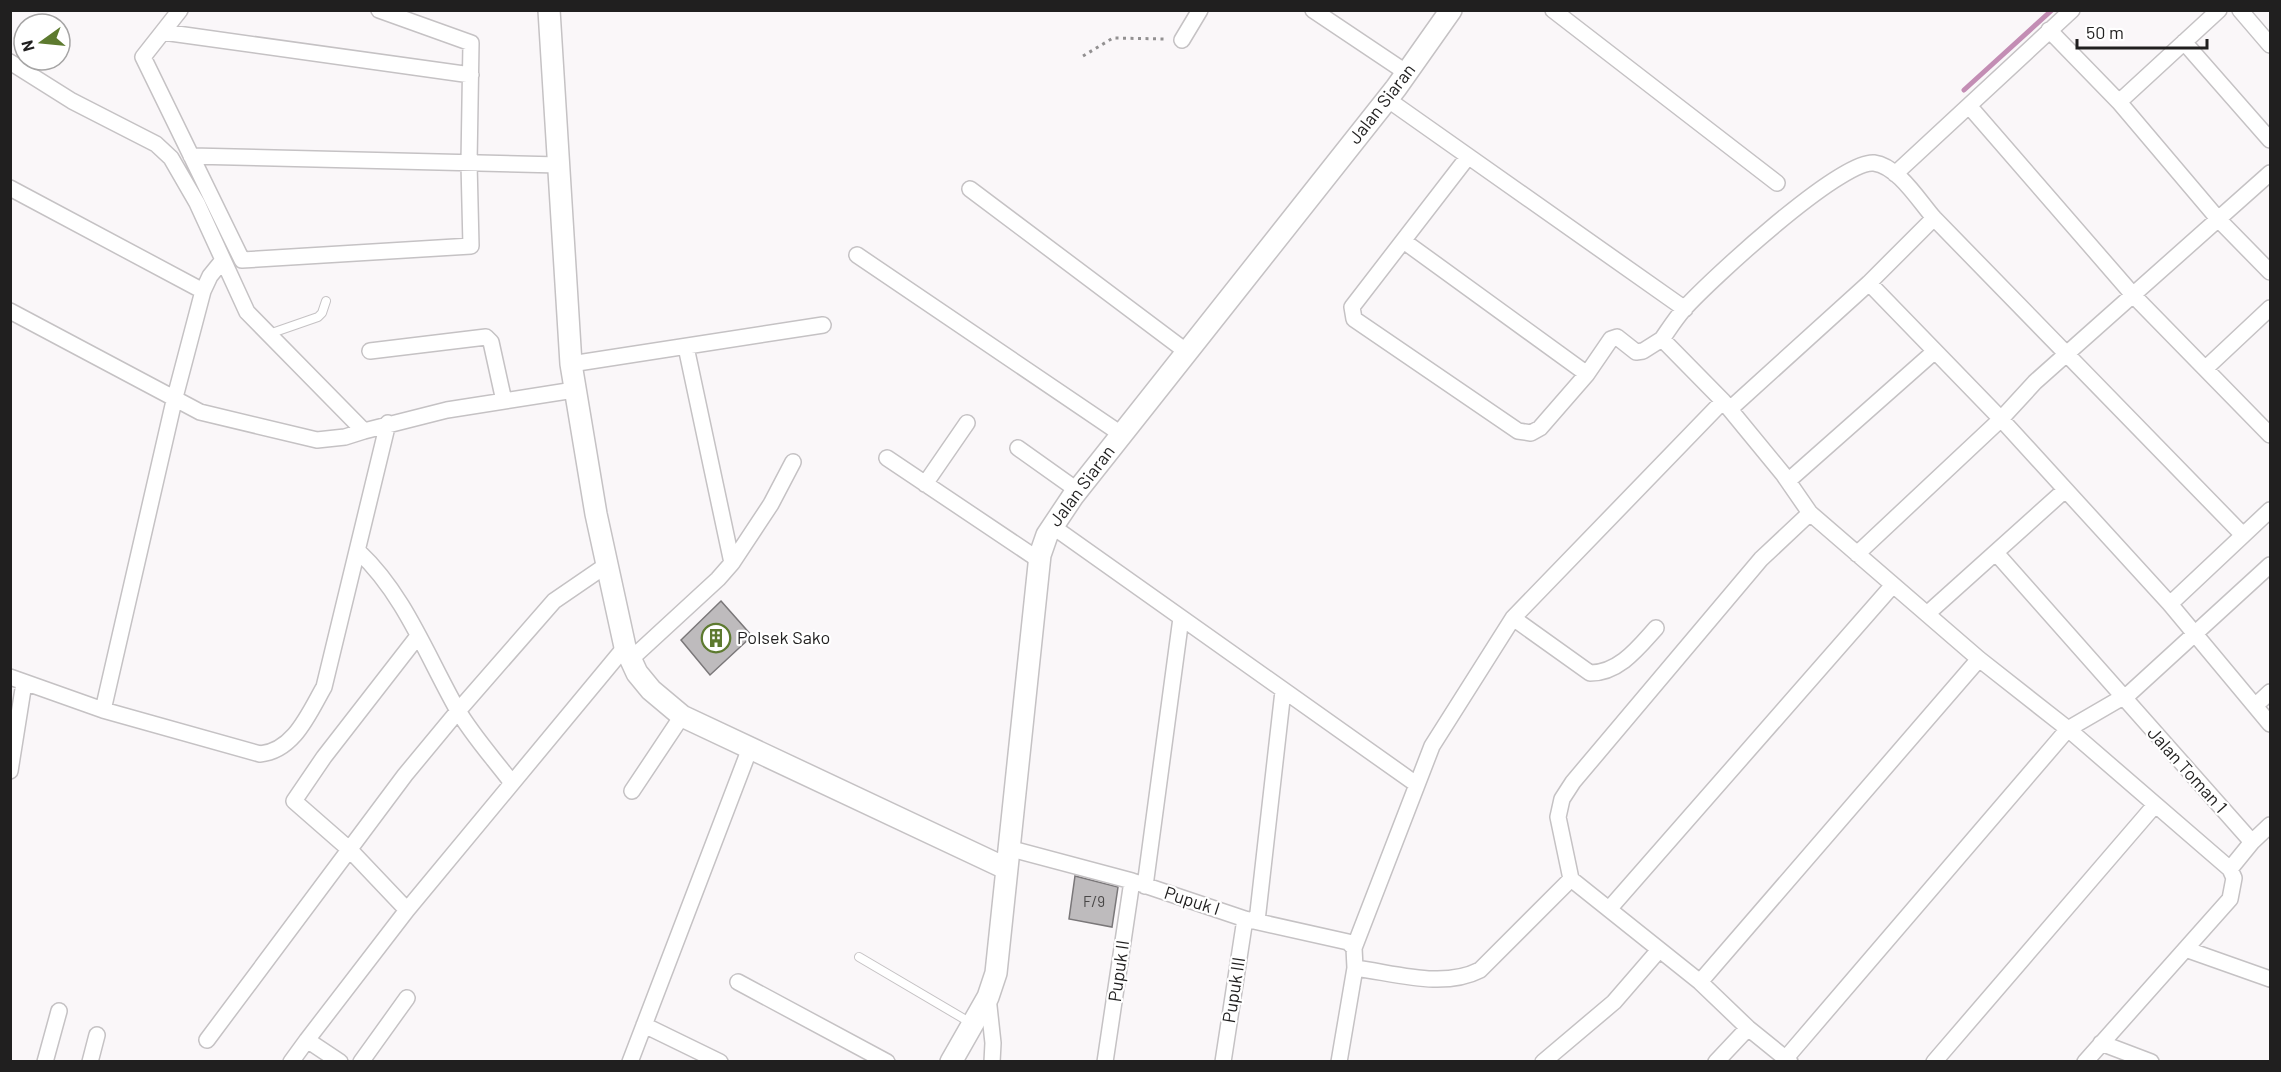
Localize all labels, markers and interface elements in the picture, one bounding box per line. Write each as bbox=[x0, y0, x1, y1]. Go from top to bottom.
north arrow bbox=[12, 12, 72, 72]
scale bar bbox=[2077, 12, 2208, 50]
text: 50 m bbox=[2086, 21, 2124, 43]
text: N bbox=[16, 38, 38, 54]
street label: Jalan Siaran bbox=[1343, 59, 1419, 148]
street label: Jalan Siaran bbox=[1044, 440, 1119, 530]
building icon: Polsek Sako bbox=[700, 622, 732, 654]
place label: Polsek Sako bbox=[737, 626, 830, 648]
street label: Jalan Toman 1 bbox=[2143, 722, 2232, 817]
street label: Pupuk I bbox=[1162, 881, 1223, 919]
house number: F/9 bbox=[1083, 892, 1105, 910]
street label: Pupuk II bbox=[1103, 939, 1133, 1003]
street label: Pupuk III bbox=[1217, 955, 1249, 1024]

